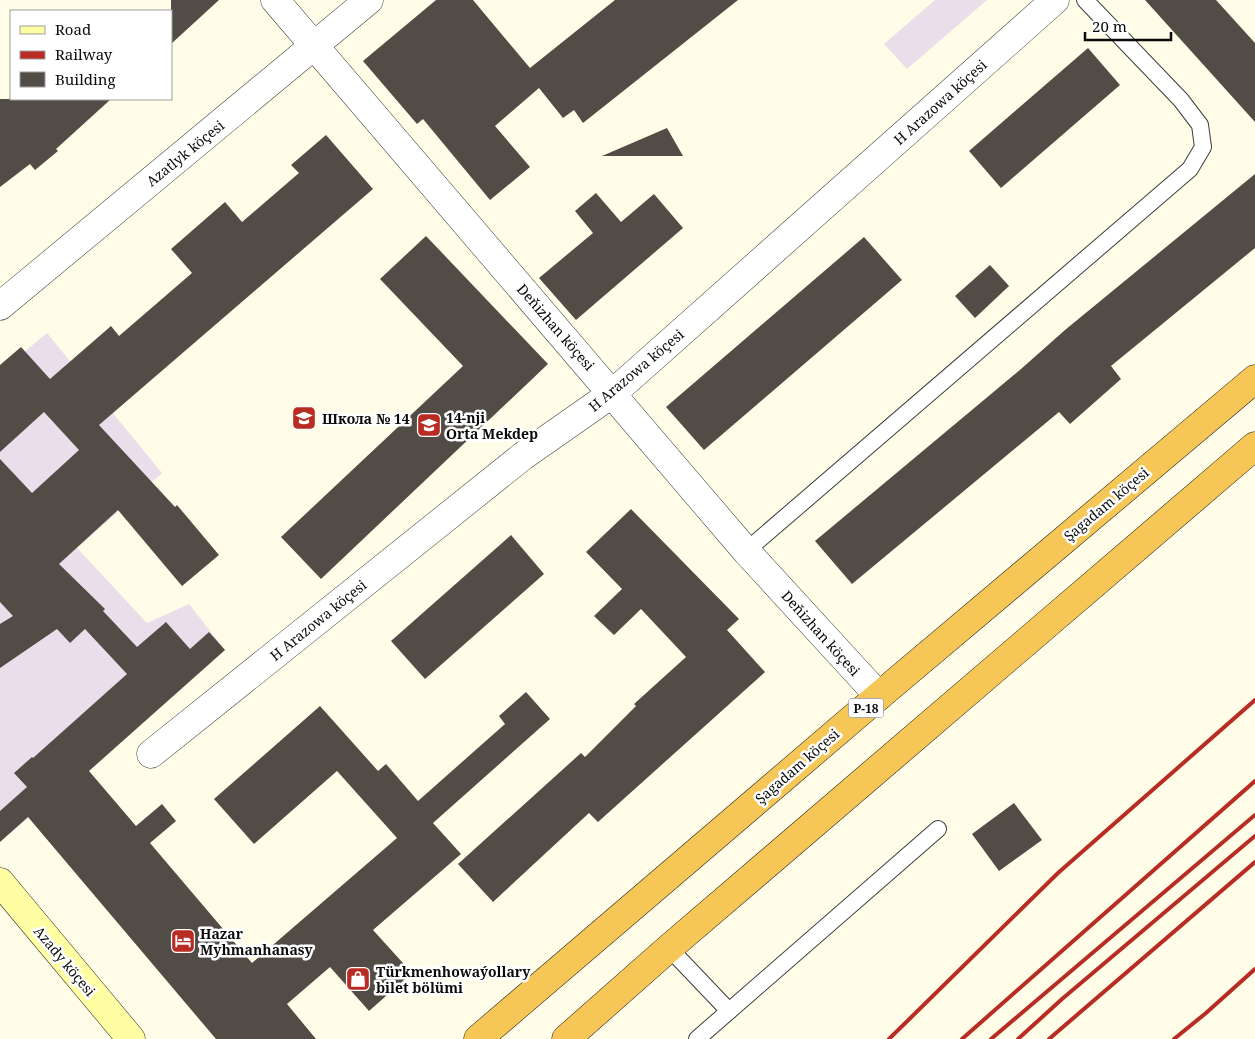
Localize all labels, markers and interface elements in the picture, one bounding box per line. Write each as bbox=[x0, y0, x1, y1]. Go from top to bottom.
legend bbox=[10, 10, 172, 100]
scale bar bbox=[1085, 10, 1171, 42]
text: 20 m bbox=[1092, 16, 1127, 36]
text: Road bbox=[55, 19, 91, 39]
text: Railway bbox=[55, 44, 113, 64]
street label: H Arazowa köçesi bbox=[890, 55, 991, 149]
text: Building bbox=[55, 69, 116, 89]
street label: Azatlyk köçesi bbox=[142, 115, 228, 190]
street label: Deňizhan köçesi bbox=[513, 280, 599, 375]
street label: H Arazowa köçesi bbox=[584, 324, 688, 415]
school or university icon: Школа № 14 bbox=[291, 405, 317, 431]
place label: 14-nji Orta Mekdep bbox=[446, 408, 538, 443]
place label: Школа № 14 bbox=[322, 409, 410, 428]
school or university icon: 14-nji Orta Mekdep bbox=[416, 412, 442, 438]
street label: Şagadam köçesi bbox=[1060, 463, 1153, 545]
street label: H Arazowa köçesi bbox=[266, 575, 371, 665]
street label: Deňizhan köçesi bbox=[777, 586, 865, 680]
road number: P-18 bbox=[848, 698, 884, 718]
street label: Şagadam köçesi bbox=[751, 724, 843, 808]
street label: Azady köçesi bbox=[30, 922, 100, 1001]
place label: Hazar Myhmanhanasy bbox=[200, 924, 314, 959]
hotel icon: Hazar Myhmanhanasy bbox=[170, 928, 196, 954]
place label: Türkmenhowaýollary bilet bölümi bbox=[376, 962, 531, 997]
shop icon: Türkmenhowaýollary bilet bölümi bbox=[345, 966, 371, 992]

